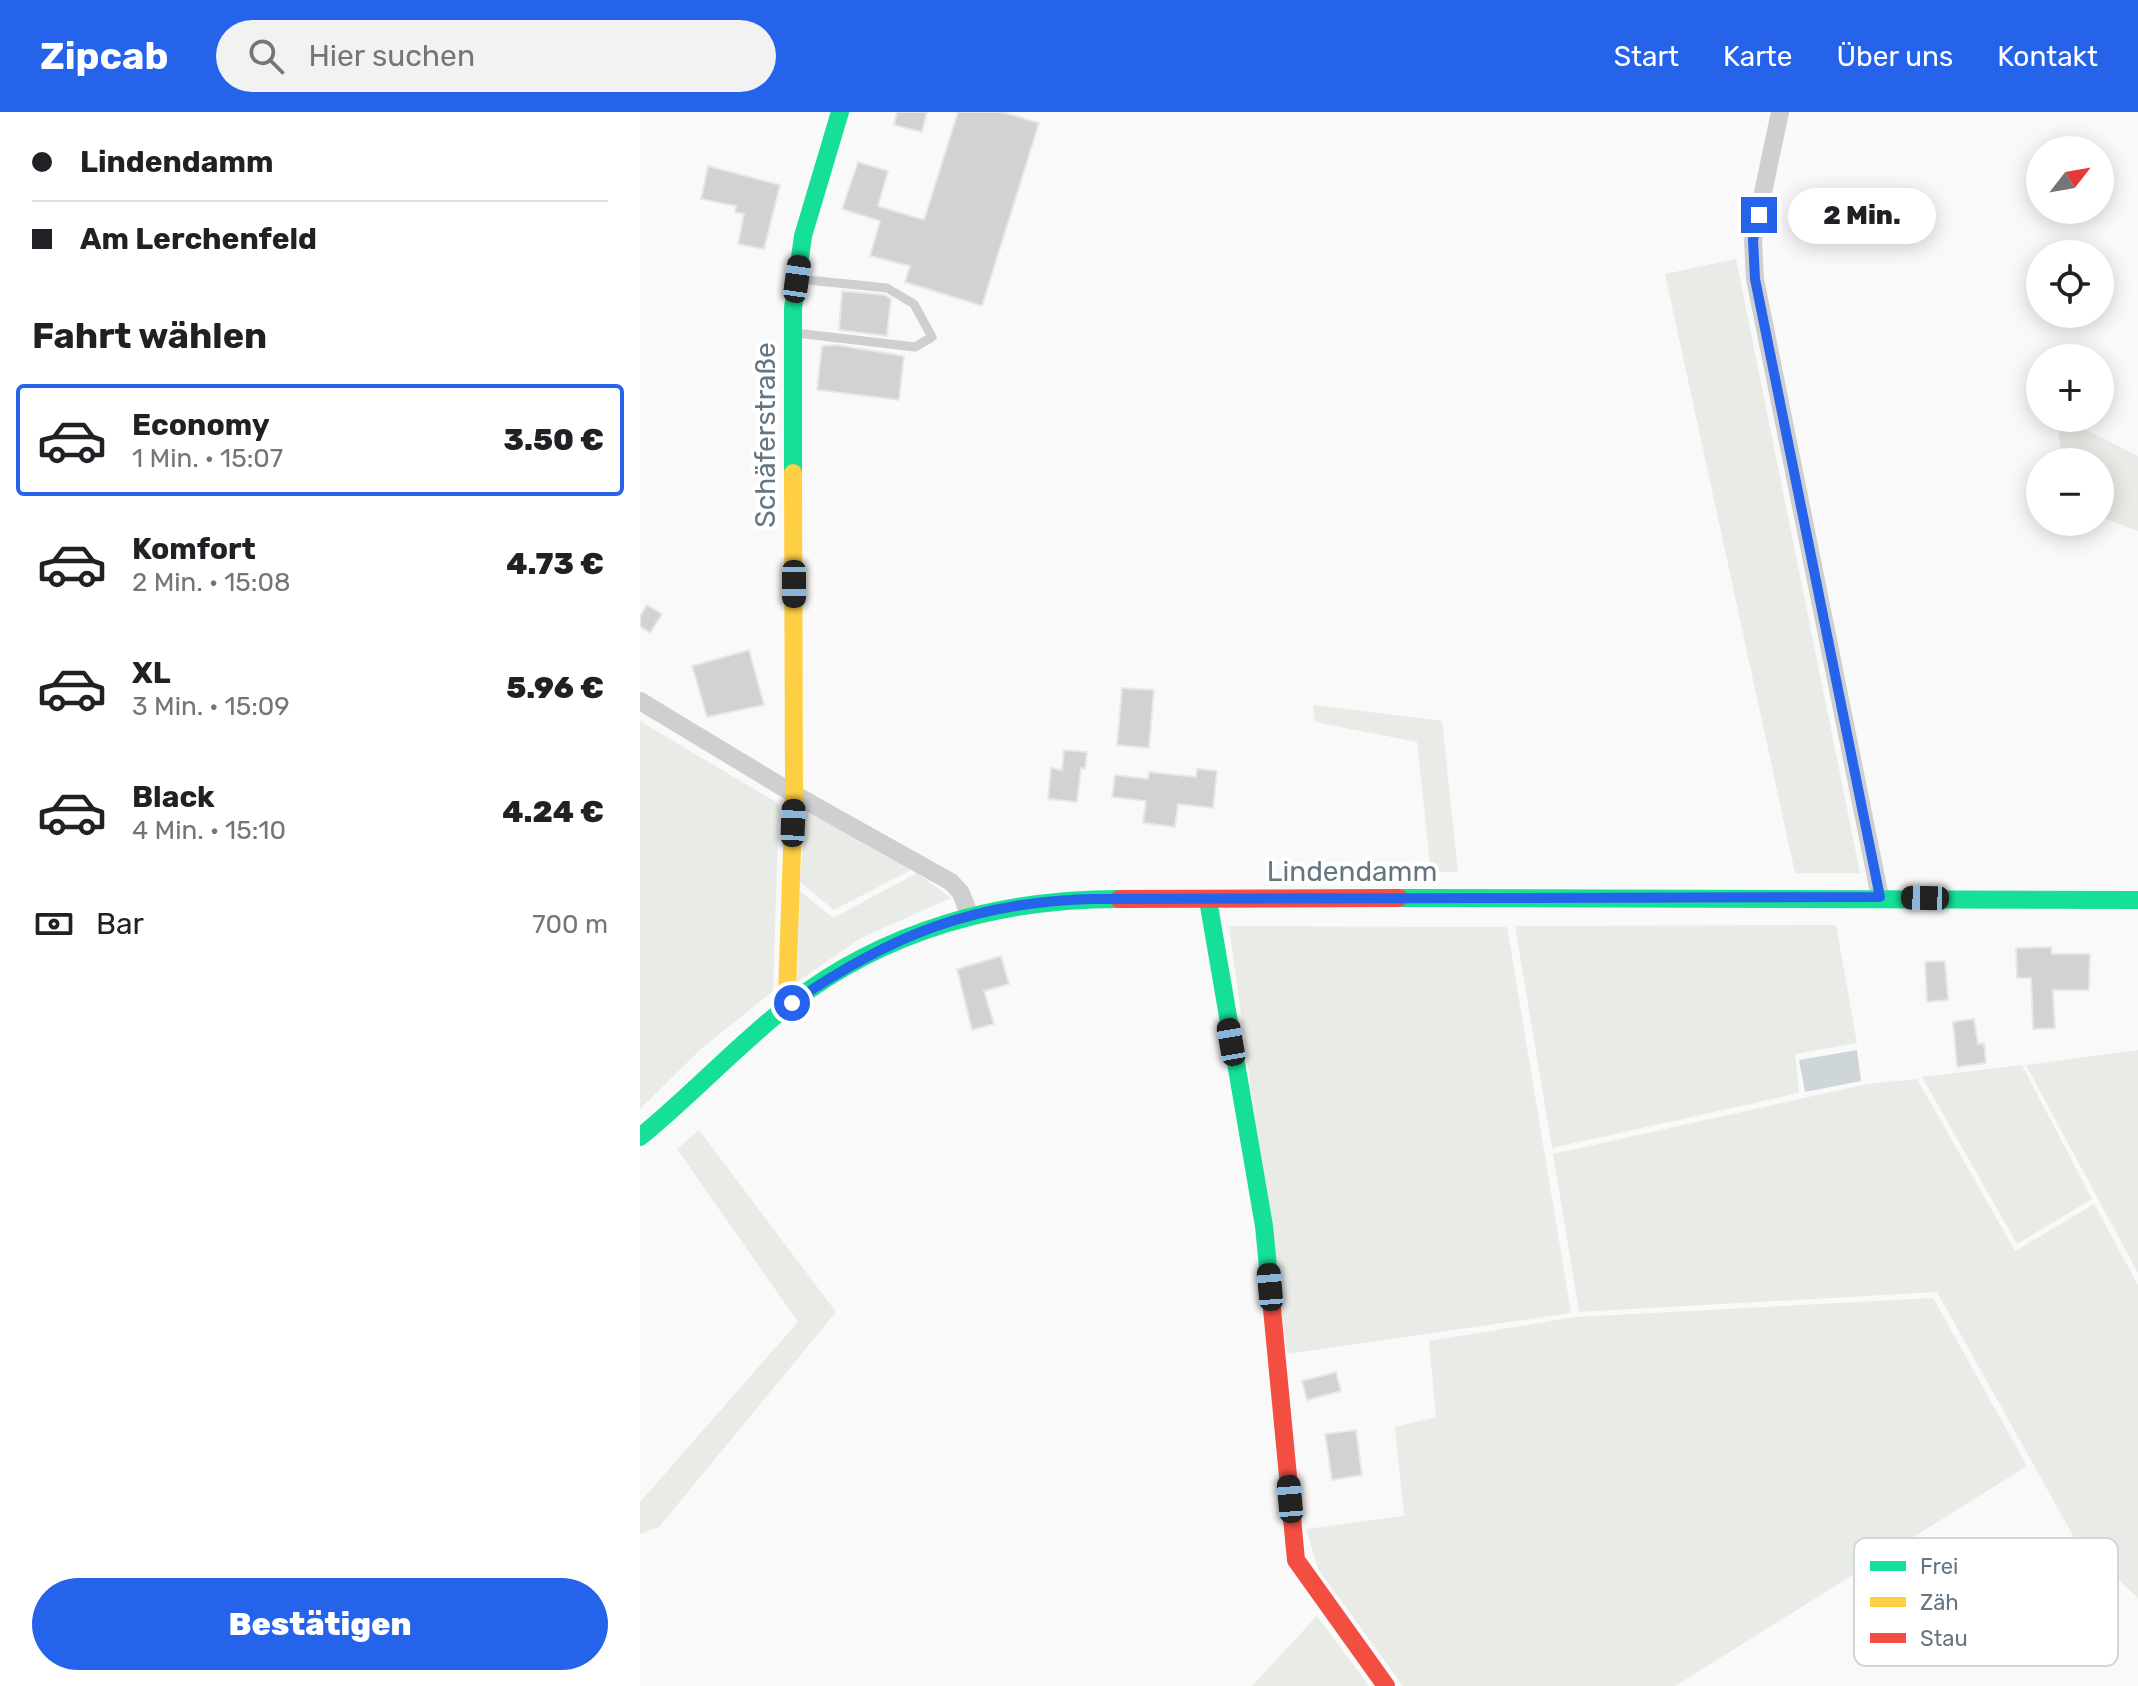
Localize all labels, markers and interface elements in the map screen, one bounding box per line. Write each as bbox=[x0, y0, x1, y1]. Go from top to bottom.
search box bbox=[216, 20, 776, 92]
text: Zipcab bbox=[40, 33, 168, 79]
icon: search bbox=[244, 34, 288, 78]
text: Hier suchen bbox=[308, 38, 475, 74]
text: Start bbox=[1614, 40, 1679, 73]
text: Karte bbox=[1723, 40, 1792, 73]
text: Über uns bbox=[1836, 40, 1953, 73]
text: Kontakt bbox=[1997, 40, 2098, 73]
north arrow bbox=[2026, 136, 2114, 224]
map controls bbox=[2026, 136, 2114, 536]
text: Lindendamm bbox=[80, 144, 273, 180]
callout: 2 Min. bbox=[1787, 187, 1935, 243]
route end bbox=[1741, 197, 1777, 233]
text: 2 Min. bbox=[1823, 200, 1901, 231]
text: Am Lerchenfeld bbox=[80, 221, 317, 257]
button: locate bbox=[2026, 240, 2114, 328]
car bbox=[782, 254, 812, 304]
text: Fahrt wählen bbox=[32, 314, 267, 357]
street label: Schäferstraße bbox=[749, 342, 782, 528]
button: + bbox=[2026, 344, 2114, 432]
icon: car bbox=[36, 404, 108, 476]
text: Economy bbox=[132, 407, 270, 443]
text: 3.50 € bbox=[503, 422, 604, 458]
text: 1 Min. · 15:07 bbox=[132, 443, 283, 474]
button: − bbox=[2026, 448, 2114, 536]
icon: car bbox=[36, 528, 108, 600]
text: Komfort bbox=[132, 531, 256, 567]
text: 4.73 € bbox=[506, 546, 604, 582]
car bbox=[782, 560, 806, 608]
text: 2 Min. · 15:08 bbox=[132, 567, 290, 598]
icon: car bbox=[36, 652, 108, 724]
text: XL bbox=[132, 655, 171, 691]
text: 5.96 € bbox=[506, 670, 604, 706]
text: 3 Min. · 15:09 bbox=[132, 691, 290, 722]
icon: car bbox=[36, 776, 108, 848]
text: Black bbox=[132, 779, 215, 815]
text: 4.24 € bbox=[502, 794, 604, 830]
car bbox=[780, 799, 806, 847]
text: 4 Min. · 15:10 bbox=[132, 815, 286, 846]
street label: Lindendamm bbox=[1267, 855, 1437, 888]
car bbox=[1901, 886, 1949, 910]
icon: cash bbox=[32, 902, 76, 946]
text: Bar bbox=[96, 906, 144, 942]
text: 700 m bbox=[532, 909, 608, 940]
route start bbox=[774, 985, 810, 1021]
car bbox=[1215, 1016, 1247, 1068]
car bbox=[1256, 1262, 1284, 1312]
car bbox=[1276, 1474, 1304, 1524]
legend bbox=[1854, 1538, 2118, 1666]
text: Frei bbox=[1920, 1553, 1958, 1580]
button: Bestätigen bbox=[32, 1578, 608, 1670]
text: Zäh bbox=[1920, 1589, 1959, 1616]
text: Stau bbox=[1920, 1625, 1968, 1652]

